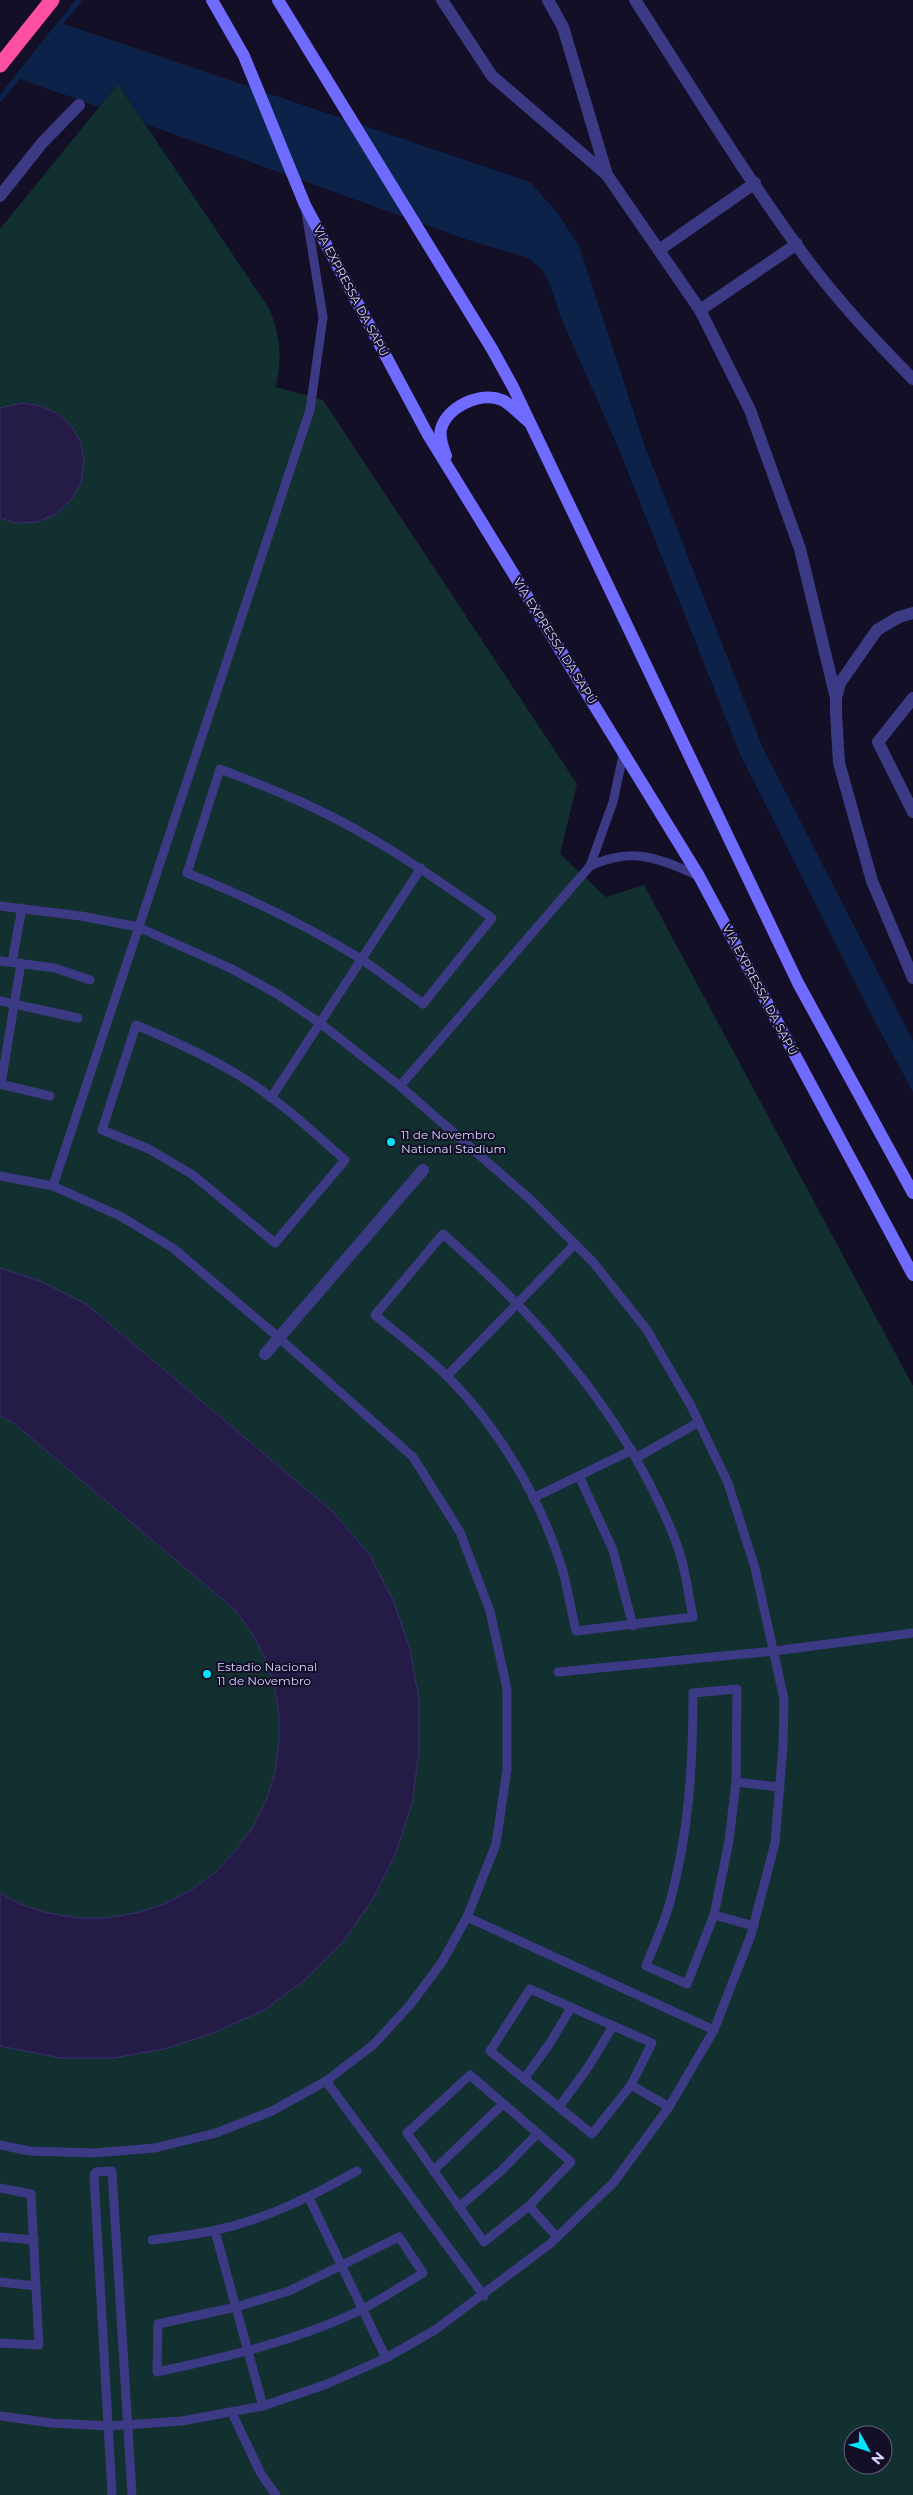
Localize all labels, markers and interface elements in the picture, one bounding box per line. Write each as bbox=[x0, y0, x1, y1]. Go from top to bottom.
street label: VIA EXPRESSA DA SAPÚ bbox=[310, 223, 392, 359]
street label: VIA EXPRESSA DA SAPÚ bbox=[510, 575, 601, 707]
street label: VIA EXPRESSA DA SAPÚ bbox=[719, 922, 801, 1058]
place label: 11 de Novembro National Stadium bbox=[401, 1127, 506, 1156]
marker: 11 de Novembro National Stadium bbox=[385, 1136, 397, 1148]
place label: Estadio Nacional 11 de Novembro bbox=[217, 1659, 317, 1688]
marker: Estadio Nacional 11 de Novembro bbox=[201, 1668, 213, 1680]
north arrow bbox=[843, 2425, 893, 2475]
text: N bbox=[867, 2448, 888, 2468]

